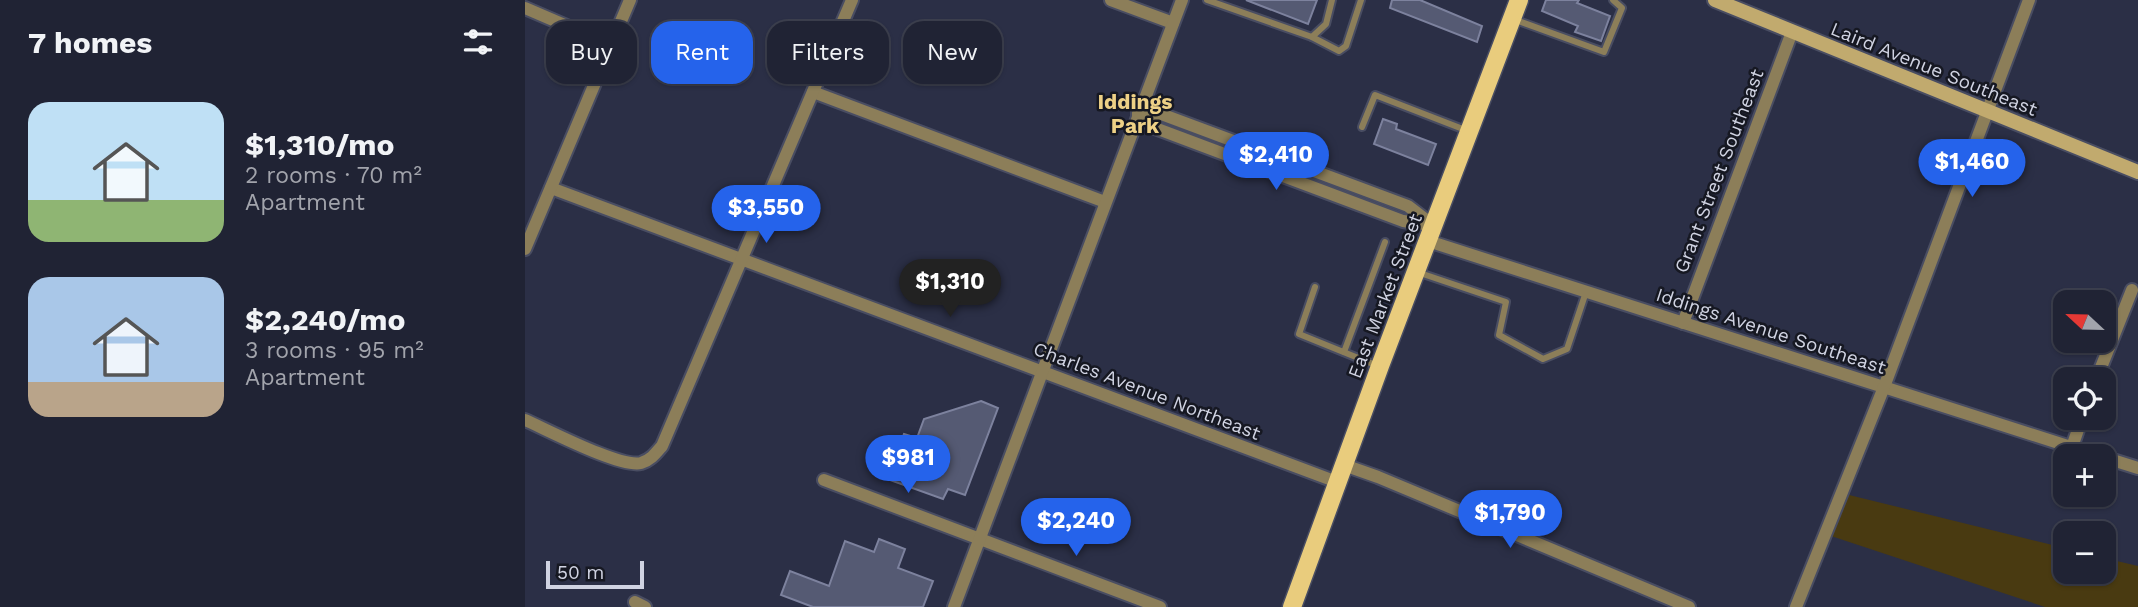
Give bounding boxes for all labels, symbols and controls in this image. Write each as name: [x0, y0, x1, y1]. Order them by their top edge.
street label: Laird Avenue Southeast: [1827, 17, 2041, 121]
chip: Buy: [546, 21, 637, 84]
chip: Rent: [651, 21, 753, 84]
chip: Filters: [767, 21, 889, 84]
chip: New: [903, 21, 1002, 84]
icon: filters: [459, 23, 497, 61]
text: 7 homes: [28, 25, 152, 60]
street label: Grant Street Southeast: [1669, 66, 1769, 276]
district label: Iddings Park: [1097, 89, 1173, 138]
text: $1,310/mo: [245, 127, 394, 162]
icon: home: [84, 130, 168, 214]
pin: $2,410: [1219, 132, 1333, 192]
pin: $1,460: [1915, 140, 2029, 199]
text: $2,410: [1239, 141, 1313, 168]
text: $1,460: [1934, 148, 2010, 175]
text: 2 rooms · 70 m²: [245, 162, 422, 189]
pin: $3,550: [709, 186, 823, 245]
text: Apartment: [245, 189, 365, 216]
text: $3,550: [728, 194, 804, 221]
street label: East Market Street: [1343, 210, 1427, 382]
pin: $1,310: [893, 260, 1007, 319]
text: $1,310: [915, 268, 985, 295]
street label: Iddings Avenue Southeast: [1653, 283, 1889, 379]
north arrow: [2053, 290, 2116, 354]
map controls: [2053, 290, 2116, 584]
text: $2,240/mo: [245, 302, 406, 337]
icon: home: [84, 305, 168, 389]
text: 3 rooms · 95 m²: [245, 337, 424, 364]
street label: Charles Avenue Northeast: [1030, 337, 1264, 445]
text: Apartment: [245, 364, 365, 391]
button: locate: [2053, 367, 2116, 430]
pin: $981: [867, 435, 949, 495]
text: $981: [881, 444, 935, 471]
button: +: [2053, 444, 2116, 507]
pin: $1,790: [1453, 490, 1567, 550]
pin: $2,240: [1019, 498, 1133, 558]
text: $1,790: [1474, 499, 1546, 526]
text: $2,240: [1037, 507, 1115, 534]
button: −: [2053, 521, 2116, 584]
scale bar: [546, 558, 644, 590]
text: 50 m: [557, 561, 604, 584]

